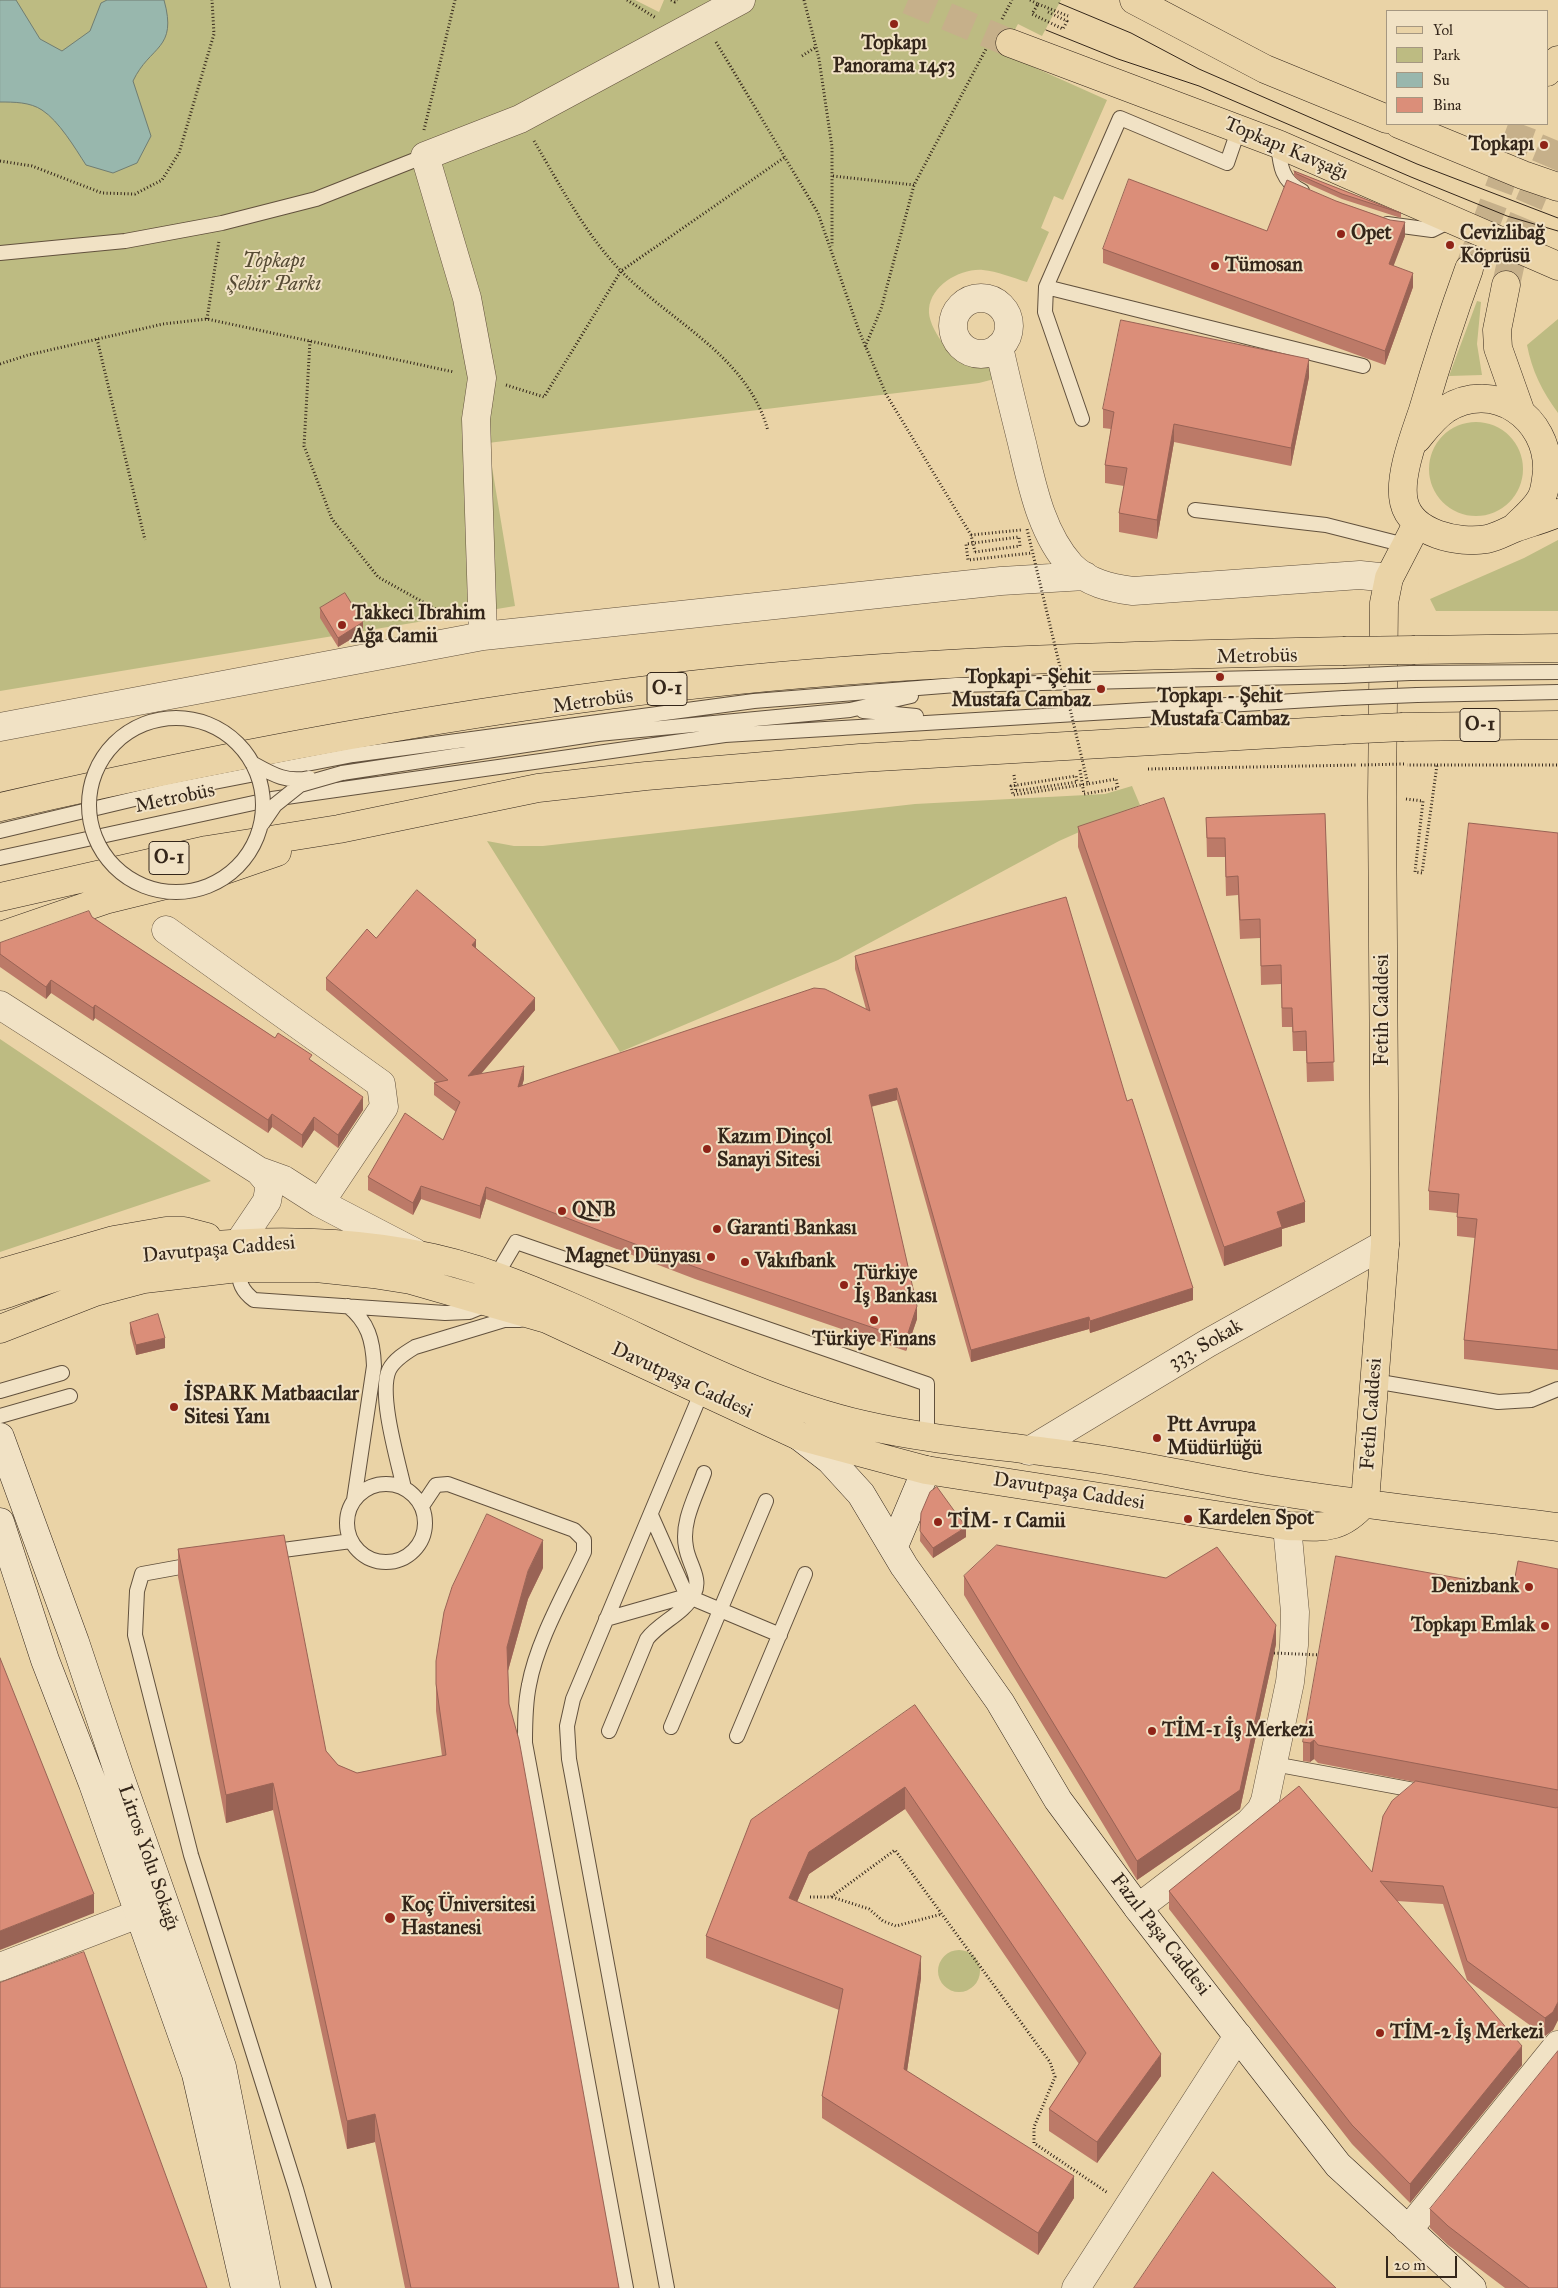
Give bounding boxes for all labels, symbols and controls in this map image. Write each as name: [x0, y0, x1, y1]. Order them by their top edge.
legend: [1386, 10, 1548, 125]
marker: Topkapı Panorama 1453: [888, 18, 900, 30]
text: Yol: [1433, 21, 1453, 39]
place label: Topkapı Panorama 1453: [833, 32, 955, 79]
text: Park: [1433, 46, 1460, 64]
text: Su: [1433, 71, 1450, 89]
text: Bina: [1433, 96, 1461, 114]
street label: Topkapı Kavşağı: [1220, 112, 1352, 186]
place label: Topkapı: [1469, 133, 1534, 157]
marker: Topkapı: [1538, 139, 1550, 151]
place label: Opet: [1351, 222, 1392, 246]
place label: Cevizlibağ Köprüsü: [1460, 222, 1545, 269]
marker: Opet: [1335, 228, 1347, 240]
marker: Cevizlibağ Köprüsü: [1444, 239, 1456, 251]
park label: Topkapı Şehir Parkı: [227, 250, 321, 297]
place label: Tümosan: [1225, 254, 1303, 278]
marker: Tümosan: [1209, 260, 1221, 272]
place label: Takkeci Ibrahim Ağa Camii: [352, 602, 485, 649]
marker: Takkeci Ibrahim Ağa Camii: [336, 619, 348, 631]
street label: Metrobüs: [1216, 644, 1298, 670]
place label: Topkapi - Şehit Mustafa Cambaz: [951, 666, 1091, 713]
marker: Topkapı - Şehit Mustafa Cambaz: [1214, 671, 1226, 683]
road number: O-1: [647, 672, 687, 706]
marker: Topkapi - Şehit Mustafa Cambaz: [1095, 683, 1107, 695]
street label: Metrobüs: [551, 684, 635, 720]
place label: Topkapı - Şehit Mustafa Cambaz: [1150, 685, 1290, 732]
road number: O-1: [1460, 708, 1500, 742]
street label: Metrobüs: [133, 779, 217, 819]
road number: O-1: [149, 841, 189, 874]
street label: Fetih Caddesi: [1371, 954, 1395, 1066]
place label: Kazım Dinçol Sanayi Sitesi: [717, 1126, 832, 1173]
marker: Kazım Dinçol Sanayi Sitesi: [701, 1143, 713, 1155]
place label: QNB: [572, 1199, 616, 1223]
marker: QNB: [556, 1205, 568, 1217]
place label: Garanti Bankası: [727, 1217, 857, 1241]
marker: Garanti Bankası: [711, 1223, 723, 1235]
street label: Davutpaşa Caddesi: [142, 1231, 296, 1269]
place label: Magnet Dünyası: [565, 1245, 701, 1269]
place label: Vakıfbank: [755, 1250, 836, 1274]
marker: Magnet Dünyası: [705, 1251, 717, 1263]
marker: Vakıfbank: [739, 1256, 751, 1268]
place label: Türkiye İş Bankası: [854, 1262, 937, 1309]
marker: Türkiye İş Bankası: [838, 1279, 850, 1291]
marker: Türkiye Finans: [868, 1314, 880, 1326]
street label: 333. Sokak: [1165, 1314, 1247, 1376]
place label: Türkiye Finans: [812, 1328, 936, 1352]
street label: Davutpaşa Caddesi: [607, 1338, 757, 1424]
street label: Fetih Caddesi: [1356, 1357, 1388, 1471]
place label: İSPARK Matbaacılar Sitesi Yanı: [184, 1383, 359, 1430]
marker: İSPARK Matbaacılar Sitesi Yanı: [168, 1401, 180, 1413]
place label: Ptt Avrupa Müdürlüğü: [1167, 1414, 1262, 1461]
marker: Ptt Avrupa Müdürlüğü: [1151, 1432, 1163, 1444]
street label: Davutpaşa Caddesi: [991, 1468, 1147, 1516]
place label: Kardelen Spot: [1198, 1507, 1314, 1531]
place label: TİM- 1 Camii: [948, 1510, 1066, 1534]
marker: Kardelen Spot: [1182, 1513, 1194, 1525]
marker: TİM- 1 Camii: [932, 1516, 944, 1528]
place label: Denizbank: [1431, 1575, 1519, 1599]
marker: Denizbank: [1523, 1581, 1535, 1593]
place label: Topkapı Emlak: [1411, 1614, 1535, 1638]
marker: Topkapı Emlak: [1539, 1620, 1551, 1632]
place label: TİM-1 İş Merkezi: [1162, 1719, 1314, 1743]
marker: TİM-1 İş Merkezi: [1146, 1725, 1158, 1737]
street label: Litros Yolu Sokağı: [112, 1782, 184, 1934]
street label: Fazıl Paşa Caddesi: [1105, 1869, 1215, 2001]
place label: Koç Üniversitesi Hastanesi: [401, 1894, 535, 1941]
marker: Koç Üniversitesi Hastanesi: [383, 1911, 397, 1925]
place label: TİM-2 İş Merkezi: [1390, 2021, 1544, 2045]
marker: TİM-2 İş Merkezi: [1374, 2027, 1386, 2039]
scale bar: [1388, 2246, 1459, 2278]
text: 20 m: [1394, 2256, 1426, 2274]

